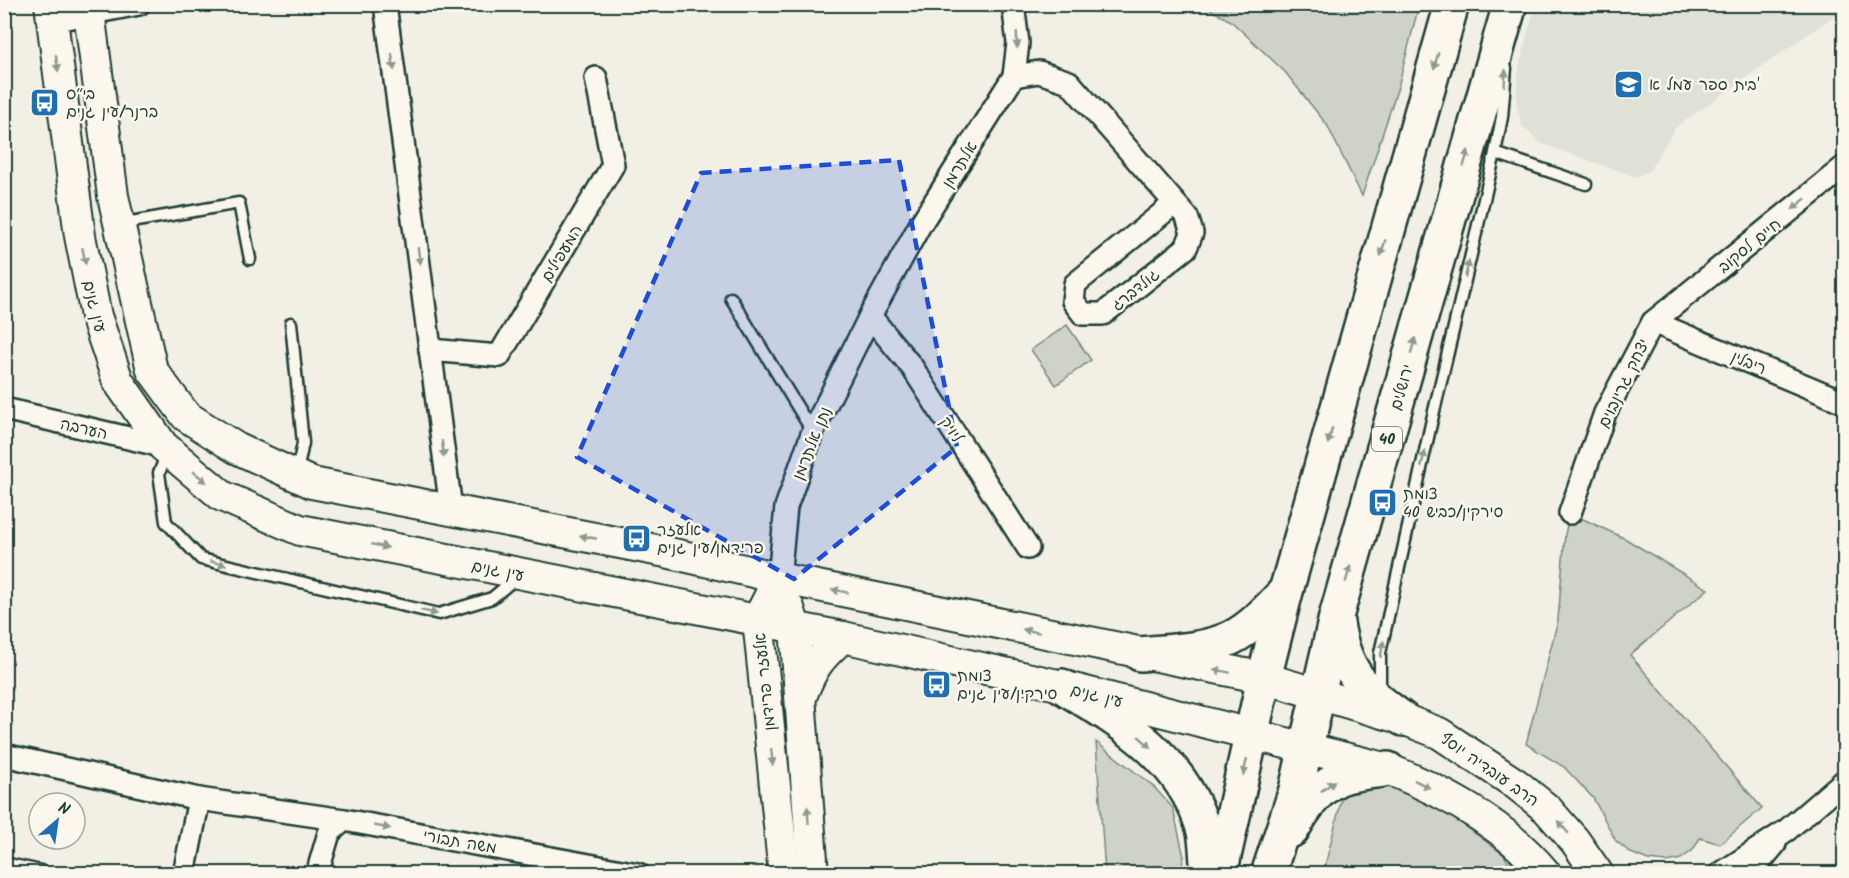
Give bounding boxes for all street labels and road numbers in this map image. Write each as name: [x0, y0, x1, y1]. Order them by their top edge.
street label: אלתרמן: [936, 136, 984, 193]
street label: חיים לסקוב: [1713, 213, 1787, 280]
street label: המעפילים: [535, 220, 589, 287]
street label: גולדברג: [1106, 263, 1166, 318]
street label: עין גנים: [75, 278, 112, 335]
street label: יצחק גרינבוים: [1592, 335, 1657, 433]
street label: ריבלין: [1727, 345, 1770, 382]
street label: ירושלים: [1384, 361, 1421, 413]
street label: נתן אלתרמן: [786, 403, 838, 484]
street label: הערבה: [57, 412, 110, 447]
street label: ליויק: [933, 412, 969, 449]
road number: 40: [1372, 427, 1402, 451]
street label: עין גנים: [469, 554, 526, 589]
street label: אלעזר פרידמן: [748, 632, 783, 732]
street label: עין גנים: [1068, 678, 1125, 715]
street label: הרב עובדיה יוסף: [1435, 727, 1544, 814]
street label: משה תבורי: [421, 824, 499, 861]

